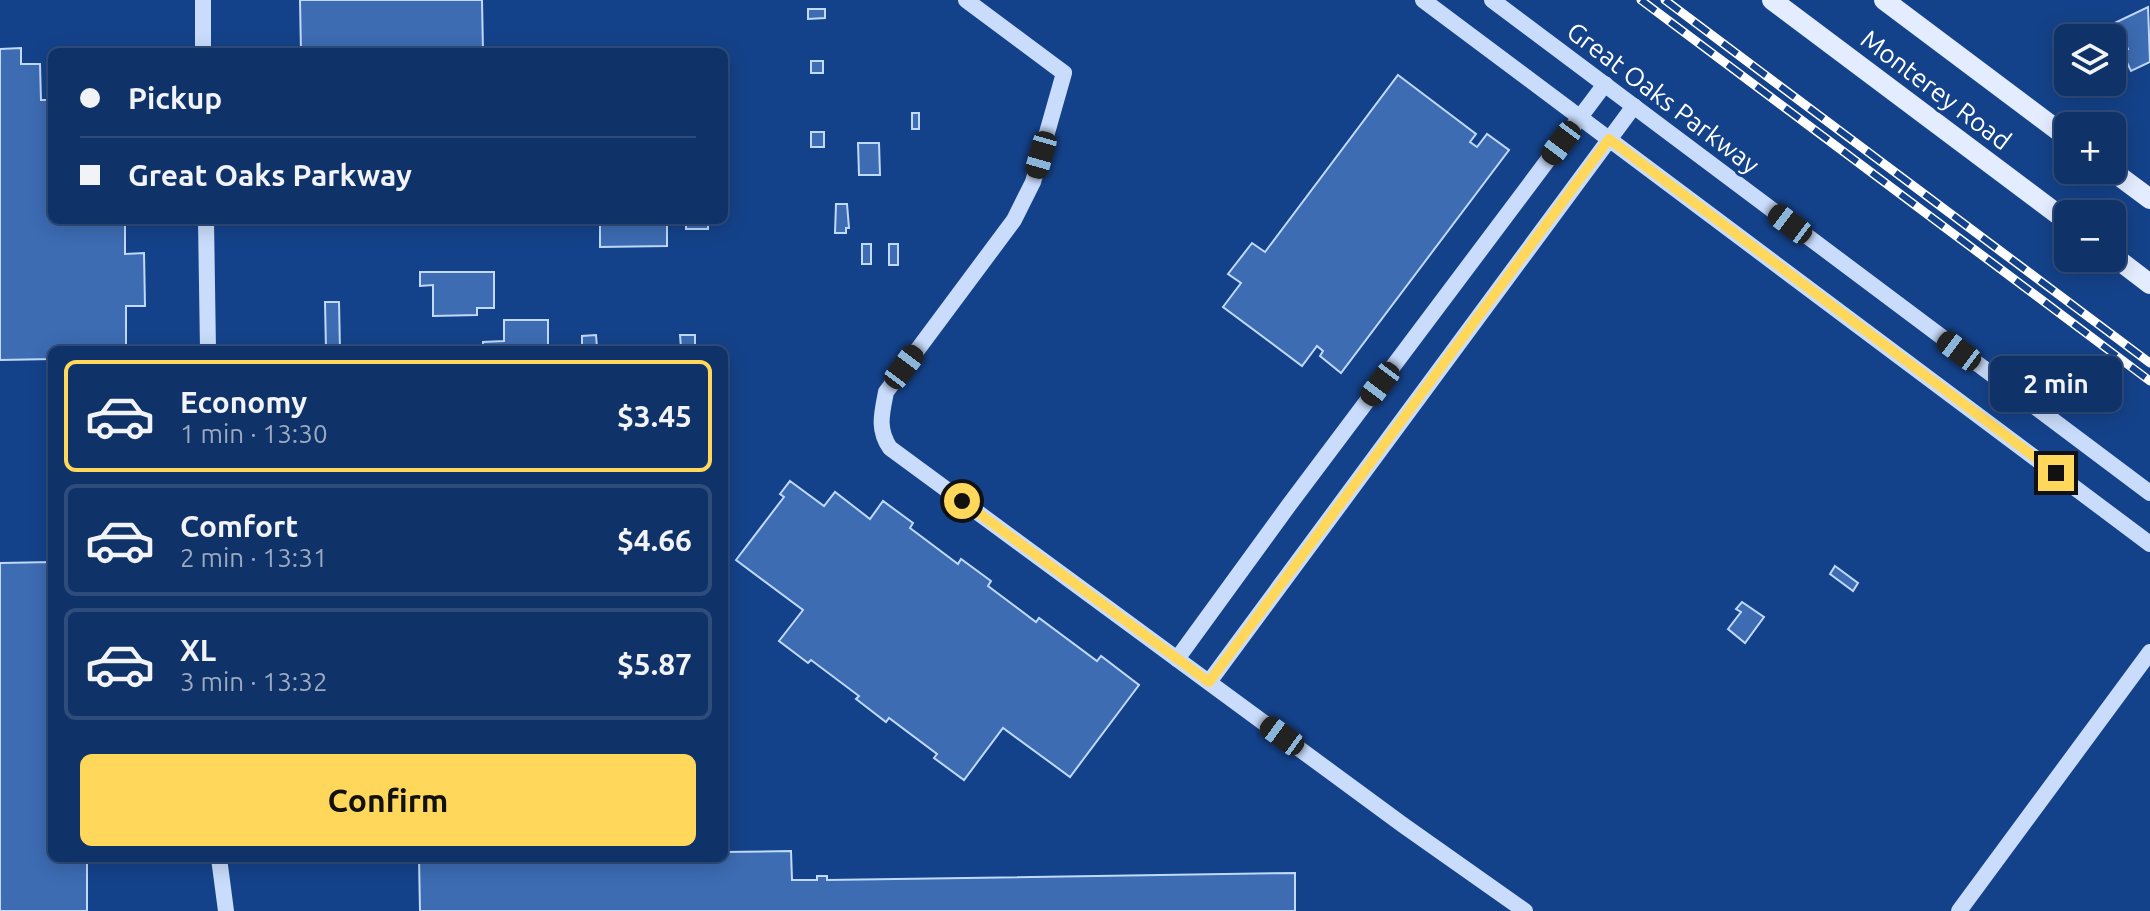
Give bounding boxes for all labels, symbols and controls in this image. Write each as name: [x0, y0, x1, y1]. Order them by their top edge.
street label: Great Oaks Parkway: [1562, 16, 1765, 179]
street label: Monterey Road: [1856, 24, 2017, 155]
map controls: [2054, 24, 2126, 272]
button: layers: [2054, 24, 2126, 96]
text: Pickup: [128, 81, 222, 115]
button: +: [2054, 112, 2126, 184]
car: [1537, 117, 1585, 169]
car: [1023, 129, 1059, 181]
text: Great Oaks Parkway: [128, 158, 412, 192]
car: [1764, 200, 1816, 248]
button: −: [2054, 200, 2126, 272]
car: [1933, 327, 1985, 375]
car: [880, 341, 928, 393]
callout: 2 min: [1990, 357, 2122, 413]
car: [1356, 358, 1404, 410]
text: 2 min: [2023, 369, 2089, 398]
icon: car: [84, 380, 156, 452]
text: Economy: [180, 385, 307, 419]
text: $3.45: [617, 399, 692, 433]
text: 1 min · 13:30: [180, 419, 328, 448]
route end: [2038, 455, 2074, 491]
route start: [944, 483, 980, 519]
icon: car: [84, 504, 156, 576]
text: Comfort: [180, 509, 298, 543]
text: $4.66: [617, 523, 692, 557]
text: 2 min · 13:31: [180, 543, 328, 572]
icon: car: [84, 628, 156, 700]
text: XL: [180, 633, 216, 667]
text: $5.87: [617, 647, 692, 681]
text: 3 min · 13:32: [180, 667, 328, 696]
car: [1256, 712, 1308, 760]
button: Confirm: [80, 754, 696, 846]

